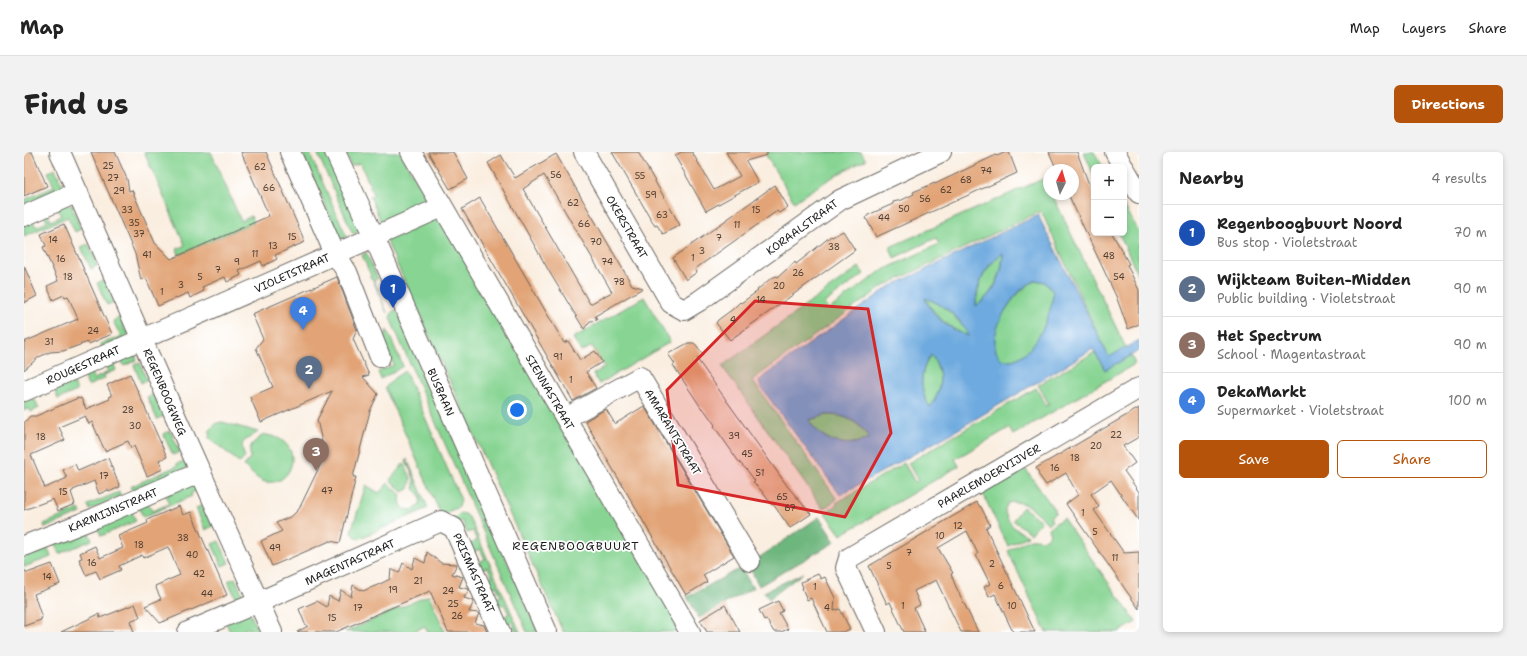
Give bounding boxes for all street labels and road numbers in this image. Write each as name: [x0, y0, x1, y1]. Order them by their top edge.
street label: OKERSTRAAT: [602, 193, 651, 262]
street label: KORAALSTRAAT: [763, 196, 841, 259]
street label: VIOLETSTRAAT: [252, 250, 333, 297]
street label: ROUGESTRAAT: [44, 342, 123, 388]
street label: REGENBOOGWEG: [139, 346, 190, 439]
street label: SIENNASTRAAT: [522, 352, 577, 433]
street label: BUSBAAN: [423, 366, 458, 418]
street label: AMARANTSTRAAT: [641, 386, 704, 478]
street label: PAARLEMOERVIJVER: [935, 441, 1044, 512]
street label: KARMIJNSTRAAT: [66, 485, 160, 536]
street label: PRISMASTRAAT: [449, 531, 498, 616]
street label: MAGENTASTRAAT: [303, 536, 398, 589]

